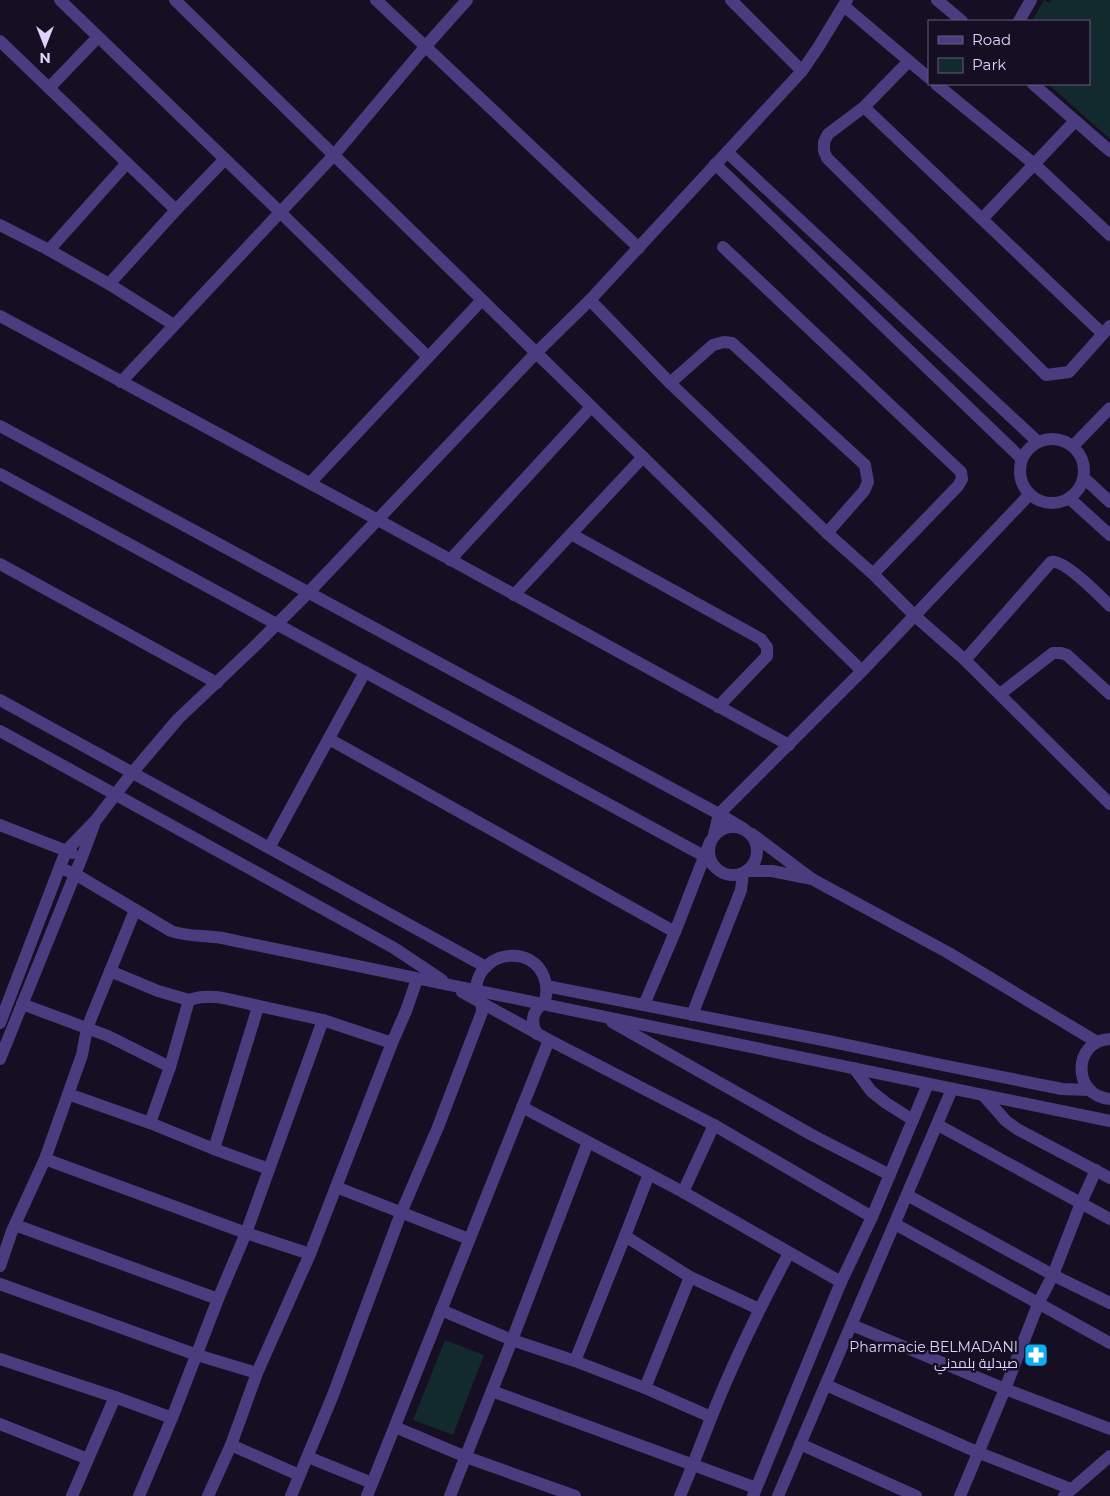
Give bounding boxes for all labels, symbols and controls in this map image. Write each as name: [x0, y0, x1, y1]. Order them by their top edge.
north arrow: [20, 20, 70, 70]
legend: [928, 20, 1090, 85]
text: Road: [972, 30, 1011, 49]
text: N: [39, 49, 51, 67]
text: Park: [972, 55, 1006, 74]
place label: Pharmacie BELMADANI صيدلية بلمدني: [849, 1338, 1018, 1375]
pharmacy icon: Pharmacie BELMADANI صيدلية بلمدني: [1023, 1342, 1049, 1368]

